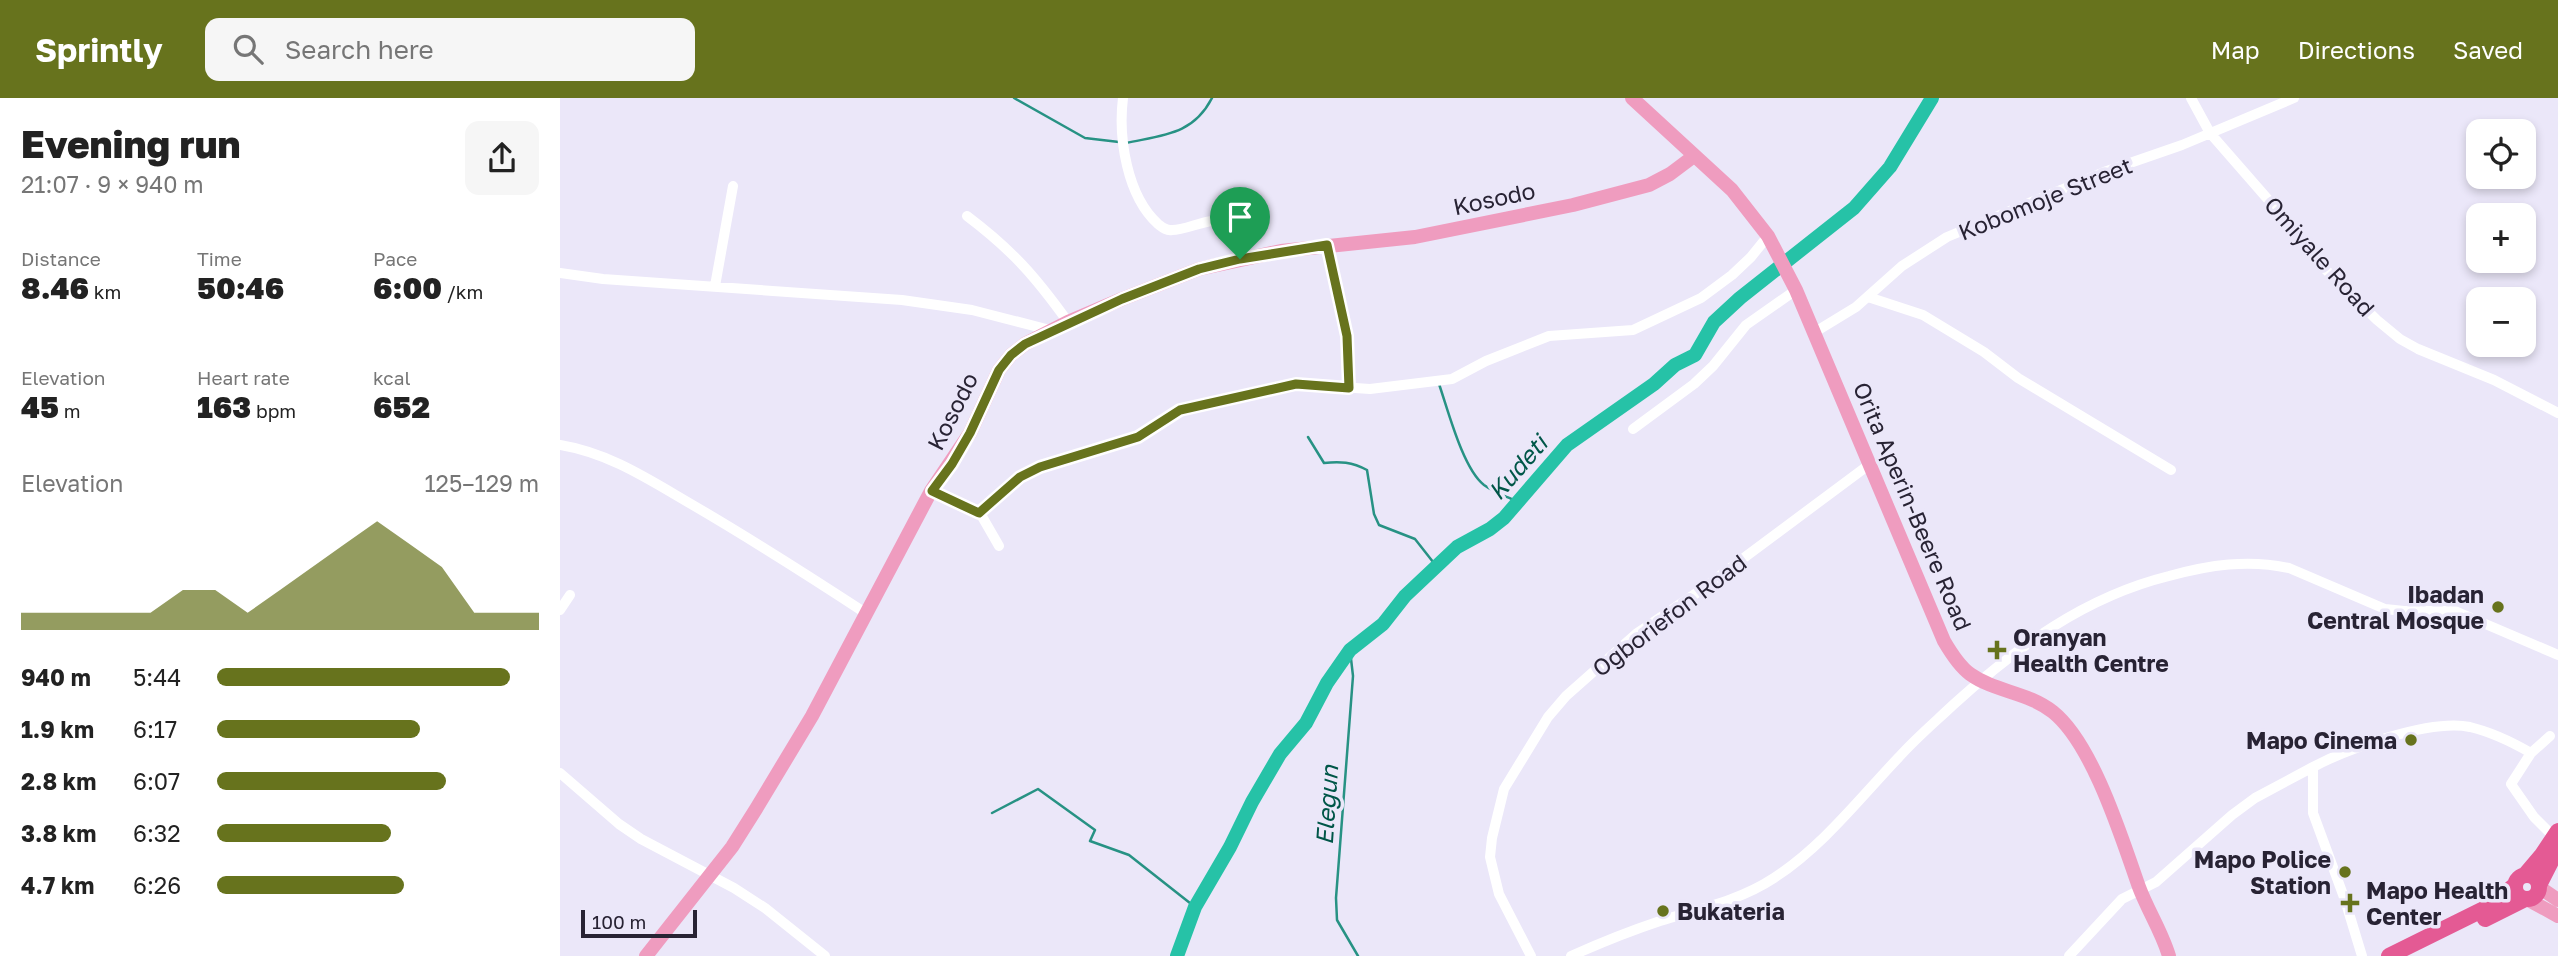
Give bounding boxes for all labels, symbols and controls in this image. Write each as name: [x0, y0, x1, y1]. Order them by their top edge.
search box: [205, 18, 695, 81]
text: Sprintly: [35, 30, 163, 69]
icon: search: [229, 30, 267, 68]
text: Search here: [285, 34, 434, 65]
text: Map: [2211, 35, 2260, 64]
text: Directions: [2298, 35, 2415, 64]
text: Saved: [2453, 35, 2523, 64]
map controls: [2466, 119, 2536, 357]
button: locate: [2466, 119, 2536, 189]
text: Evening run: [21, 121, 240, 166]
button: share: [465, 121, 539, 195]
street label: Kobomoje Street: [1954, 150, 2136, 246]
text: 21:07 · 9 × 940 m: [21, 170, 204, 198]
street label: Kosodo: [1450, 176, 1538, 220]
pin: [1210, 187, 1270, 259]
street label: Omiyale Road: [2259, 190, 2381, 322]
icon: arrive: [1221, 198, 1259, 236]
button: +: [2466, 203, 2536, 273]
text: Distance: [21, 247, 101, 270]
text: Time: [197, 247, 242, 270]
text: Pace: [373, 247, 417, 270]
text: 8.46: [21, 270, 89, 306]
text: 50:46: [197, 270, 284, 306]
text: 6:00: [373, 270, 442, 306]
text: km: [89, 280, 121, 303]
text: /km: [442, 280, 483, 303]
button: −: [2466, 287, 2536, 357]
text: Elevation: [21, 366, 106, 389]
text: Heart rate: [197, 366, 290, 389]
text: kcal: [373, 366, 411, 389]
street label: Kosodo: [921, 368, 983, 454]
street label: Orita Aperin-Beere Road: [1848, 378, 1978, 634]
text: 45: [21, 389, 59, 425]
text: 163: [197, 389, 251, 425]
text: 652: [373, 389, 430, 425]
text: m: [59, 399, 81, 422]
text: bpm: [251, 399, 296, 422]
water label: Kudeti: [1481, 427, 1554, 505]
text: Elevation: [21, 469, 123, 497]
text: 125–129 m: [424, 469, 539, 497]
street label: Ogboriefon Road: [1586, 548, 1752, 682]
place label: Ibadan Central Mosque: [2307, 580, 2484, 634]
marker: Ibadan Central Mosque: [2490, 599, 2506, 615]
place label: Oranyan Health Centre: [2013, 623, 2169, 677]
marker: Oranyan Health Centre: [1987, 640, 2007, 660]
text: 940 m: [21, 663, 91, 691]
text: 5:44: [133, 663, 181, 691]
text: 1.9 km: [21, 715, 94, 743]
text: 6:17: [133, 715, 177, 743]
place label: Mapo Cinema: [2246, 726, 2397, 754]
marker: Mapo Cinema: [2403, 732, 2419, 748]
water label: Elegun: [1309, 763, 1344, 846]
text: 2.8 km: [21, 767, 96, 795]
text: 6:07: [133, 767, 180, 795]
text: 3.8 km: [21, 819, 96, 847]
text: 6:32: [133, 819, 181, 847]
place label: Mapo Police Station: [2194, 845, 2331, 899]
marker: Mapo Police Station: [2337, 864, 2353, 880]
text: 4.7 km: [21, 871, 95, 899]
text: 6:26: [133, 871, 181, 899]
place label: Mapo Health Center: [2366, 876, 2508, 930]
marker: Mapo Health Center: [2340, 893, 2360, 913]
place label: Bukateria: [1677, 897, 1785, 925]
marker: Bukateria: [1655, 903, 1671, 919]
scale bar: [581, 907, 696, 939]
text: 100 m: [592, 910, 646, 933]

